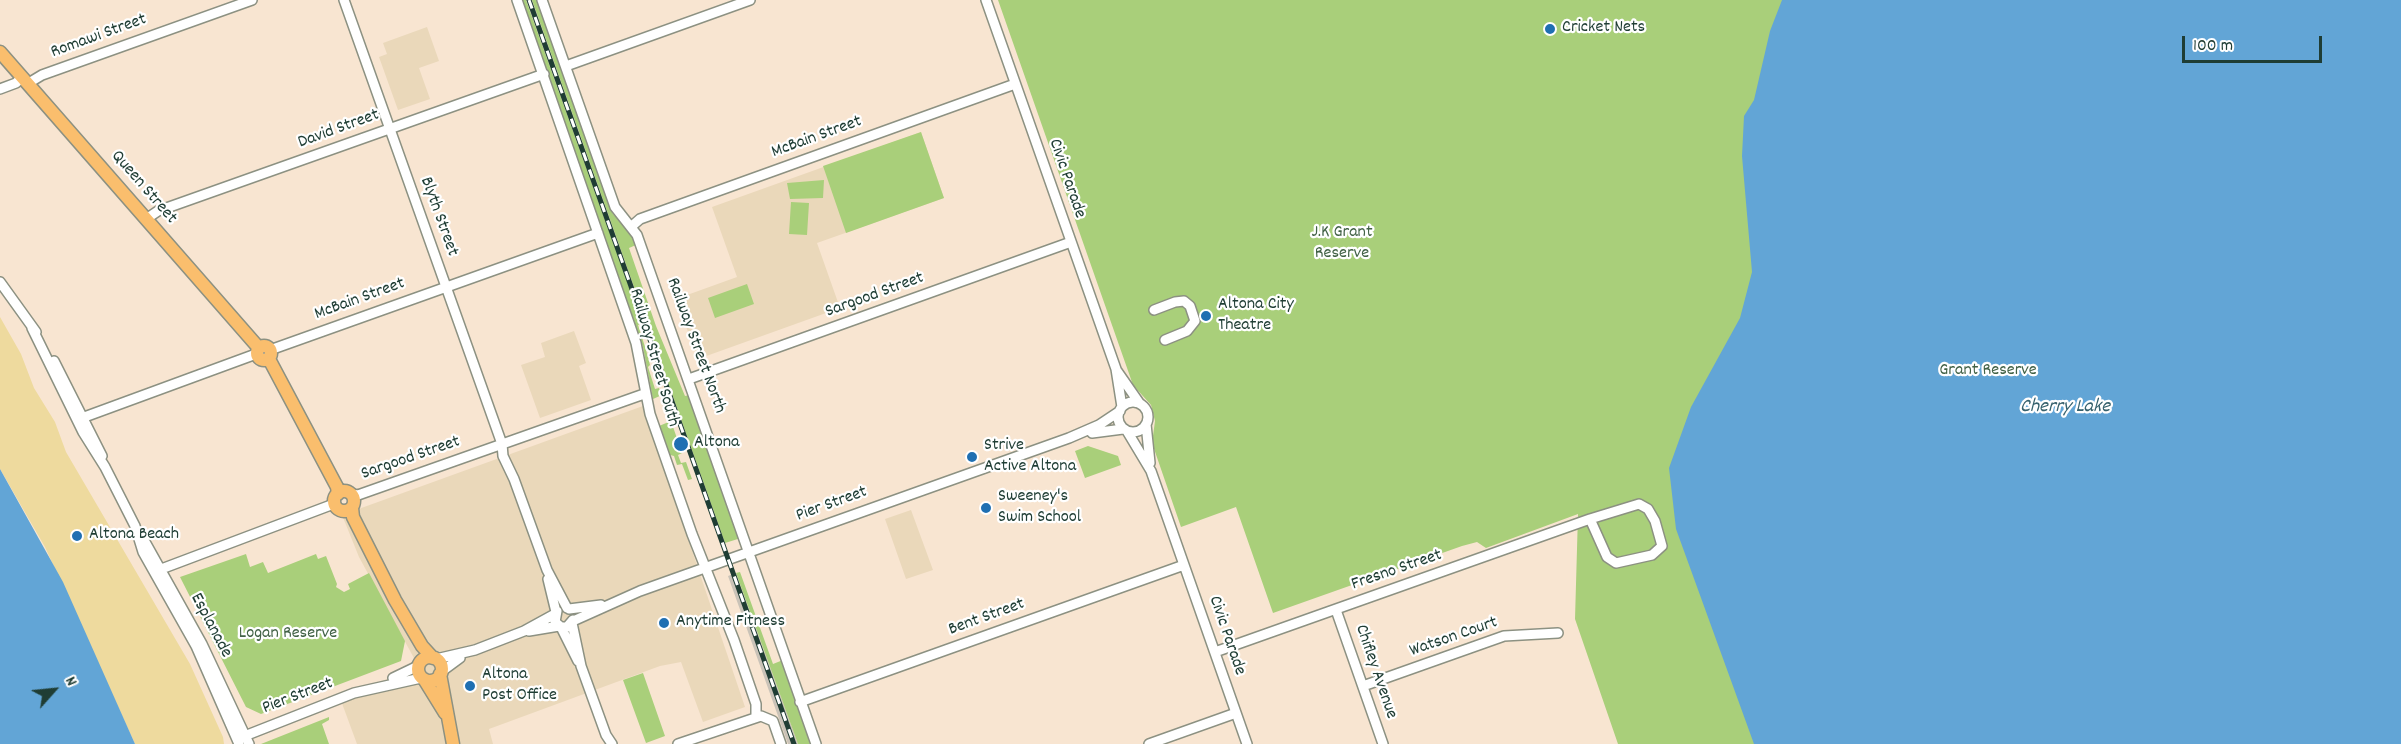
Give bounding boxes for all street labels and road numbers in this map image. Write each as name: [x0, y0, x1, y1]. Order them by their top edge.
street label: Romawi Street: [48, 10, 150, 64]
street label: David Street: [295, 105, 383, 155]
street label: McBain Street: [769, 112, 865, 164]
street label: Civic Parade: [1042, 137, 1090, 221]
street label: Queen Street: [105, 147, 181, 229]
street label: Blyth Street: [414, 174, 462, 260]
street label: Sargood Street: [823, 268, 927, 324]
street label: McBain Street: [312, 274, 408, 326]
street label: Railway Street North: [660, 275, 730, 417]
street label: Railway Street South: [623, 286, 683, 430]
street label: Sargood Street: [359, 432, 463, 486]
street label: Pier Street: [794, 482, 870, 528]
street label: Fresno Street: [1349, 545, 1445, 597]
street label: Esplanade: [184, 590, 236, 662]
street label: Bent Street: [946, 594, 1028, 642]
street label: Civic Parade: [1202, 594, 1250, 678]
street label: Watson Court: [1407, 613, 1501, 663]
street label: Chifley Avenue: [1349, 622, 1401, 722]
street label: Pier Street: [260, 674, 336, 720]

